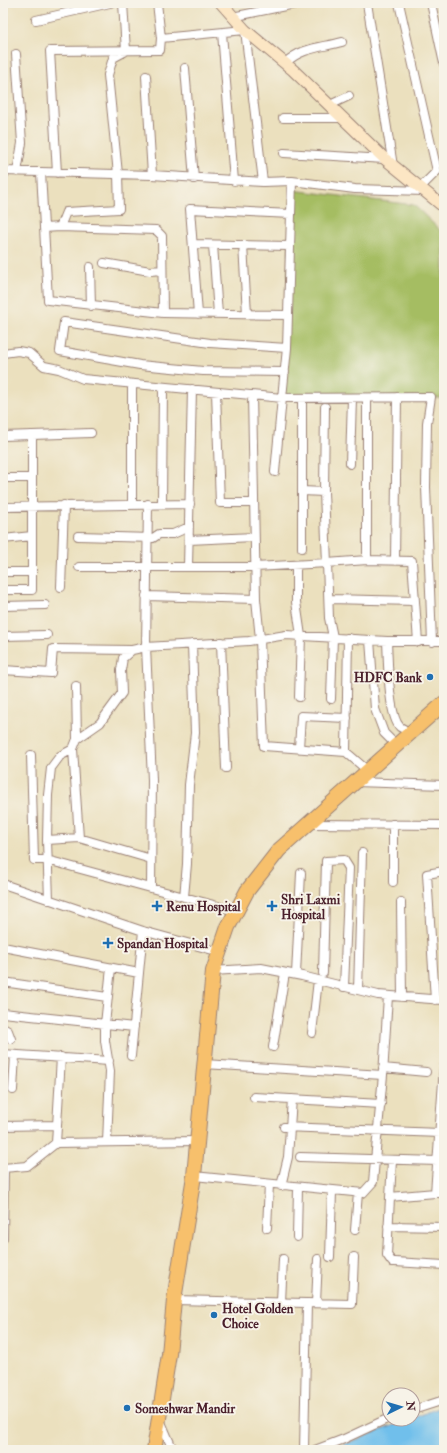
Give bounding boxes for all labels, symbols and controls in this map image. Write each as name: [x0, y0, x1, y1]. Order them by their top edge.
place label: HDFC Bank: [354, 670, 423, 686]
marker: HDFC Bank: [425, 672, 435, 682]
place label: Shri Laxmi Hospital: [281, 892, 341, 924]
place label: Renu Hospital: [166, 899, 241, 916]
marker: Renu Hospital: [151, 900, 163, 912]
marker: Shri Laxmi Hospital: [266, 900, 278, 912]
place label: Spandan Hospital: [117, 936, 209, 953]
marker: Spandan Hospital: [102, 937, 114, 949]
place label: Hotel Golden Choice: [222, 1301, 294, 1332]
marker: Hotel Golden Choice: [209, 1310, 219, 1320]
north arrow: [381, 1387, 421, 1427]
text: N: [403, 1400, 417, 1413]
place label: Someshwar Mandir: [135, 1401, 236, 1417]
marker: Someshwar Mandir: [122, 1403, 132, 1413]

